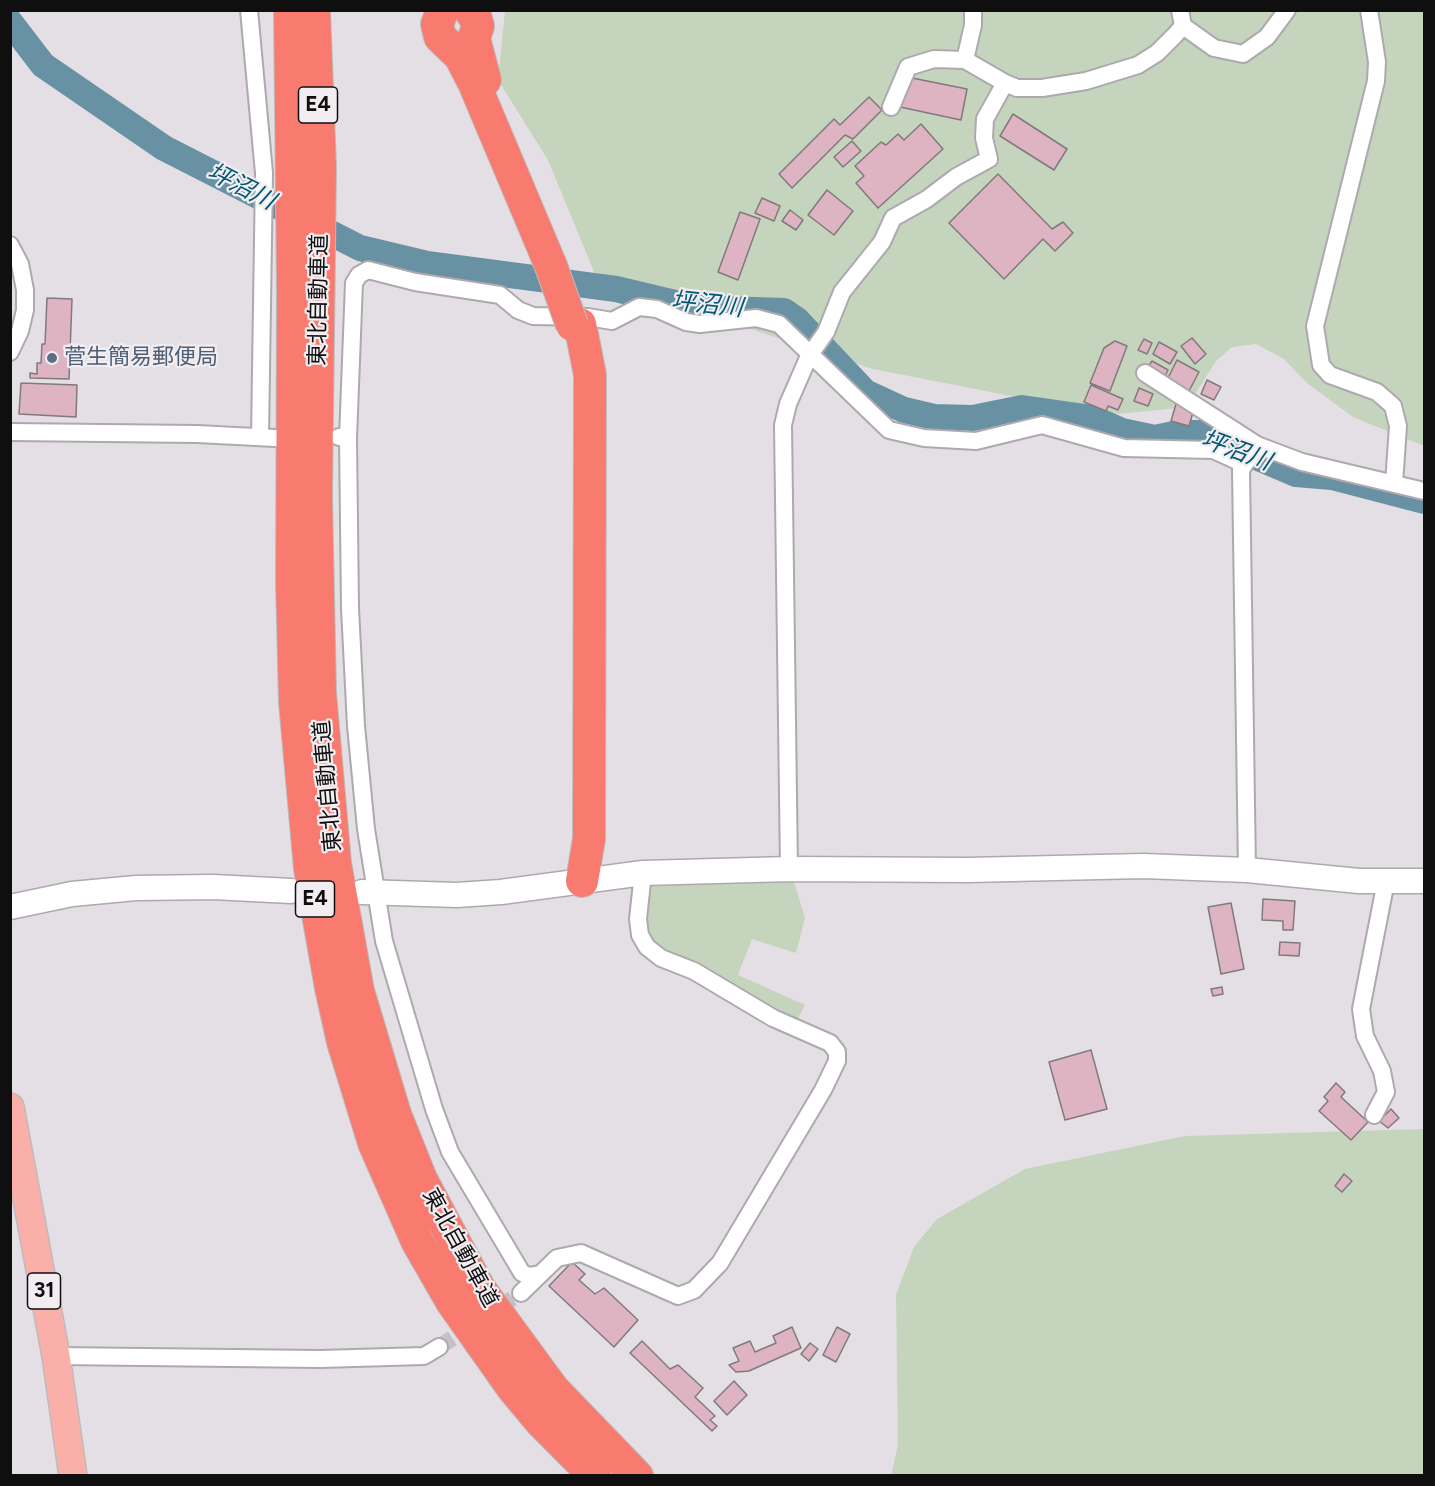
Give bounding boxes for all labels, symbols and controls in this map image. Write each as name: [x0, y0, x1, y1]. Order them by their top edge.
road number: E4: [298, 87, 338, 123]
water label: 坪沼川: [202, 158, 280, 216]
street label: 東北自動車道: [305, 234, 333, 366]
water label: 坪沼川: [670, 287, 744, 323]
place label: 菅生簡易郵便局: [64, 345, 218, 371]
marker: 菅生簡易郵便局: [45, 351, 59, 365]
water label: 坪沼川: [1197, 425, 1275, 477]
street label: 東北自動車道: [309, 719, 347, 853]
road number: E4: [296, 881, 334, 917]
street label: 東北自動車道: [416, 1184, 504, 1312]
road number: 31: [28, 1273, 60, 1309]

